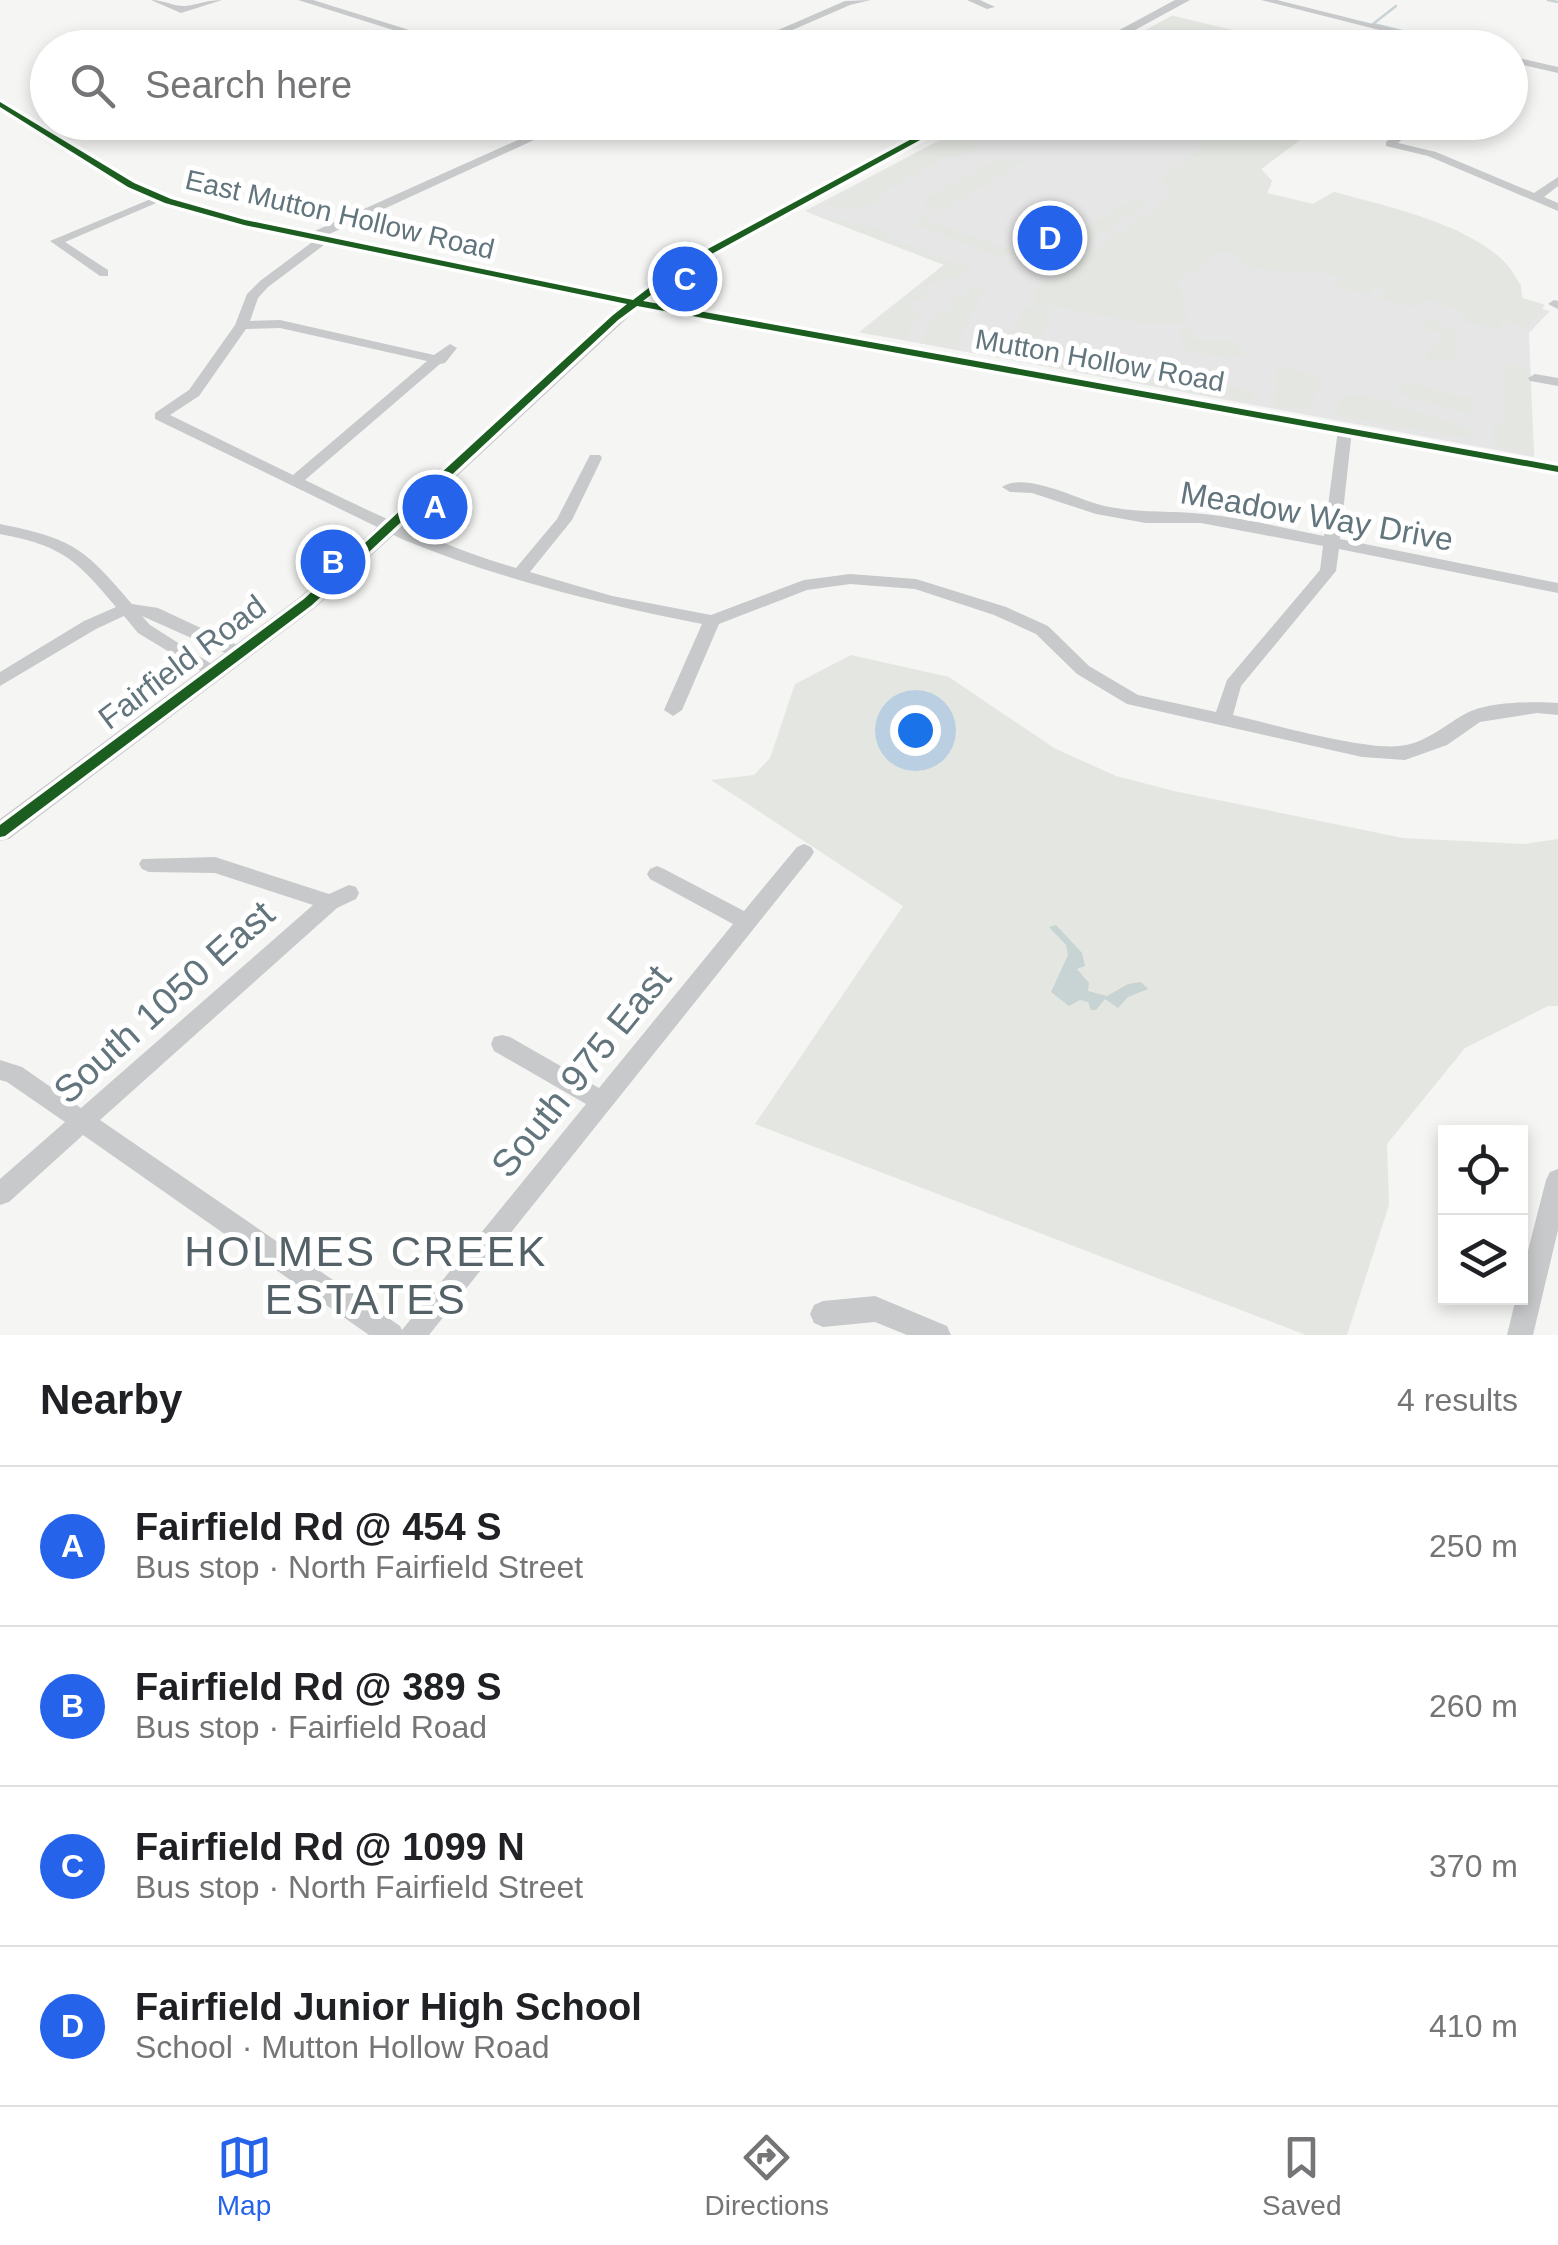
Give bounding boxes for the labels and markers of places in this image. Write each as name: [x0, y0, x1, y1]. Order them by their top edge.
pin: D: [1018, 200, 1082, 276]
pin: C: [652, 242, 718, 316]
pin: A: [402, 470, 468, 544]
pin: B: [300, 524, 366, 600]

